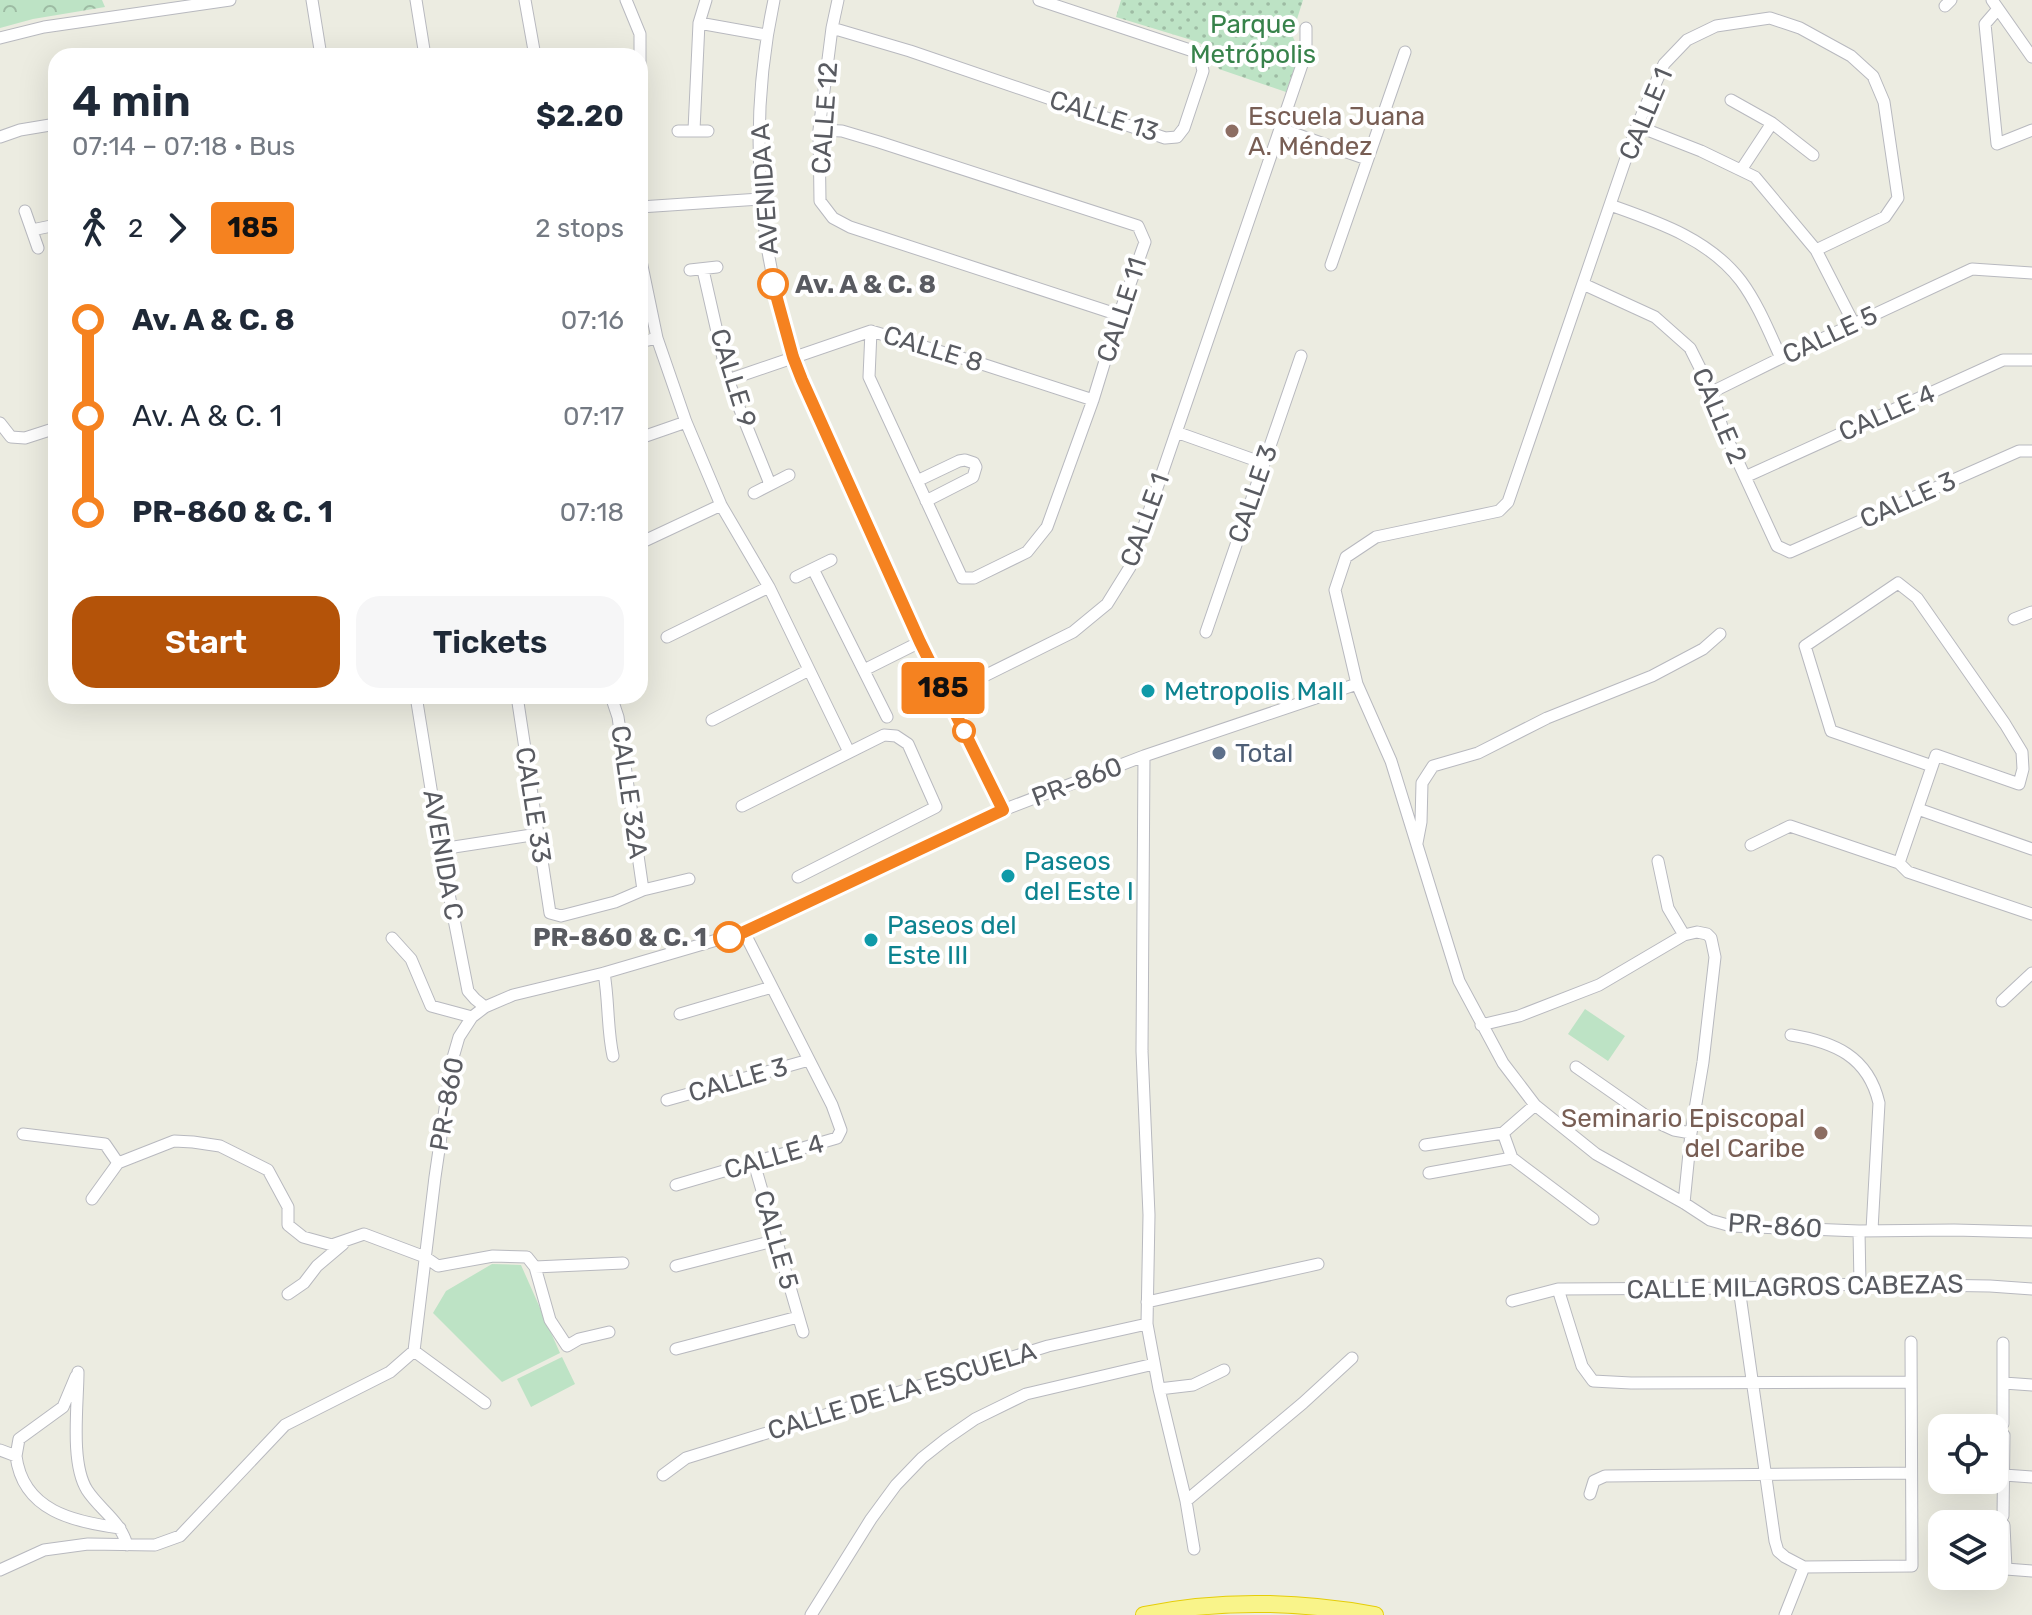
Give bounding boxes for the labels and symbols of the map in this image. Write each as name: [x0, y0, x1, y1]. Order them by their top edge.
park label: Parque Metrópolis: [1190, 9, 1316, 70]
street label: CALLE 12: [806, 61, 844, 175]
street label: CALLE 1: [1613, 63, 1679, 165]
street label: CALLE 13: [1046, 84, 1162, 148]
place label: Escuela Juana A. Méndez: [1248, 101, 1425, 162]
street label: AVENIDA A: [745, 122, 785, 256]
marker: Escuela Juana A. Méndez: [1223, 122, 1241, 140]
street label: CALLE 11: [1091, 254, 1153, 366]
marker: Av. A & C. 8: [758, 269, 788, 299]
place label: Av. A & C. 8: [795, 269, 936, 300]
street label: CALLE 5: [1777, 300, 1883, 370]
street label: CALLE 8: [879, 319, 987, 379]
street label: CALLE 9: [703, 325, 763, 431]
street label: CALLE 2: [1685, 363, 1753, 469]
street label: CALLE 4: [1834, 378, 1940, 448]
street label: CALLE 3: [1222, 441, 1284, 547]
street label: CALLE 3: [1855, 465, 1961, 535]
street label: CALLE 1: [1114, 469, 1176, 571]
line badge: 185: [897, 662, 989, 714]
place label: Metropolis Mall: [1164, 676, 1344, 707]
marker: Metropolis Mall: [1139, 682, 1157, 700]
unlabelled marker: [953, 720, 975, 742]
street label: CALLE 32A: [604, 723, 654, 861]
place label: Total: [1235, 738, 1293, 769]
marker: Total: [1210, 744, 1228, 762]
street label: CALLE 33: [509, 745, 557, 865]
street label: PR-860: [1027, 751, 1127, 813]
street label: AVENIDA C: [416, 787, 470, 923]
place label: Paseos del Este I: [1024, 846, 1134, 907]
marker: Paseos del Este I: [999, 867, 1017, 885]
place label: Paseos del Este III: [887, 910, 1017, 971]
place label: PR-860 & C. 1: [533, 922, 707, 953]
marker: PR-860 & C. 1: [714, 922, 744, 952]
marker: Paseos del Este III: [862, 931, 880, 949]
street label: CALLE 3: [685, 1051, 791, 1109]
street label: PR-860: [424, 1055, 470, 1153]
place label: Seminario Episcopal del Caribe: [1561, 1103, 1805, 1164]
marker: Seminario Episcopal del Caribe: [1812, 1124, 1830, 1142]
street label: CALLE 4: [721, 1128, 827, 1186]
street label: CALLE 5: [747, 1187, 805, 1293]
street label: PR-860: [1727, 1207, 1823, 1245]
street label: CALLE MILAGROS CABEZAS: [1626, 1269, 1964, 1305]
street label: CALLE DE LA ESCUELA: [764, 1335, 1040, 1447]

